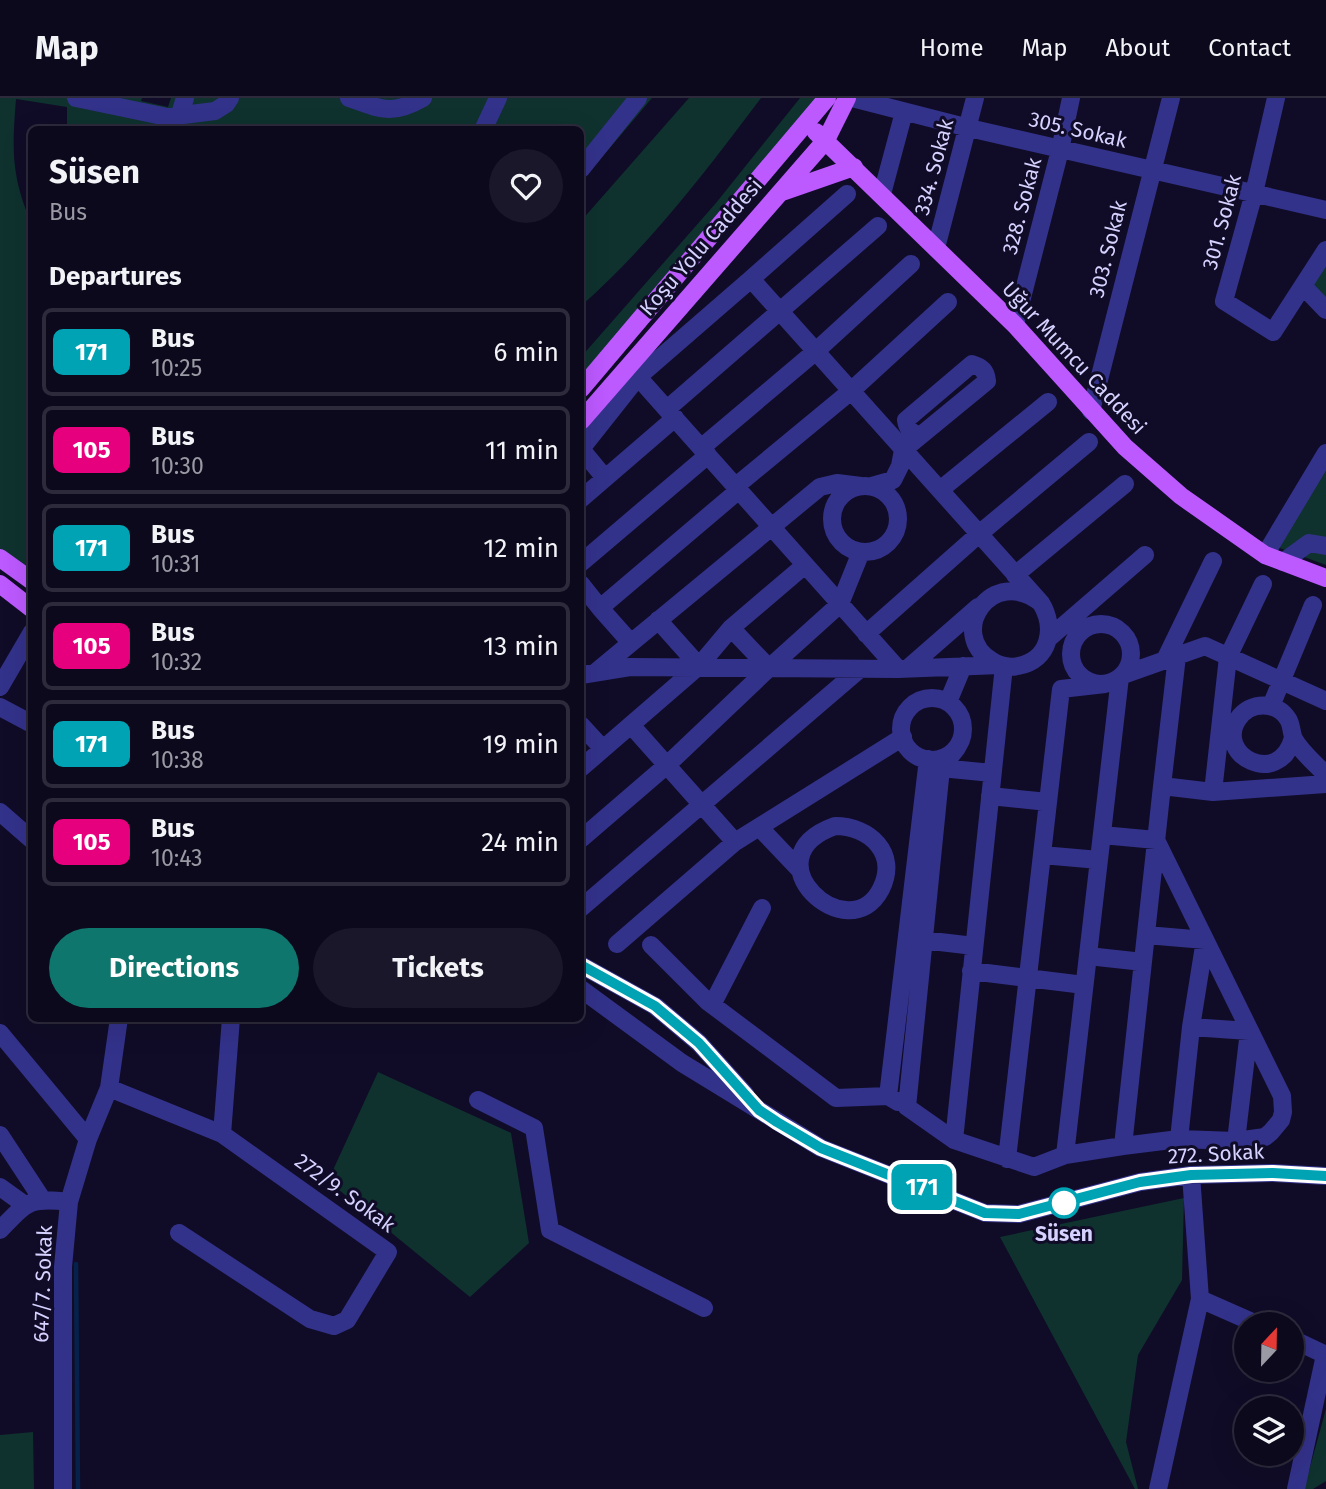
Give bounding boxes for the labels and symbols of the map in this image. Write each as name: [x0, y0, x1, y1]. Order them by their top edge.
street label: 305. Sokak: [1027, 106, 1130, 154]
street label: 334. Sokak: [909, 116, 959, 218]
street label: 328. Sokak: [997, 155, 1047, 257]
street label: 301. Sokak: [1197, 171, 1247, 273]
street label: Koşu Yolu Caddesi: [634, 173, 768, 321]
street label: 303. Sokak: [1083, 197, 1133, 300]
street label: Uğur Mumcu Caddesi: [996, 276, 1152, 440]
street label: 272. Sokak: [1167, 1138, 1265, 1170]
street label: 272/9. Sokak: [290, 1148, 400, 1238]
line badge: 171: [882, 1164, 962, 1210]
marker: Süsen: [1049, 1188, 1079, 1218]
place label: Süsen: [1035, 1221, 1093, 1247]
street label: 647/7. Sokak: [28, 1225, 58, 1343]
north arrow: [1234, 1312, 1304, 1382]

